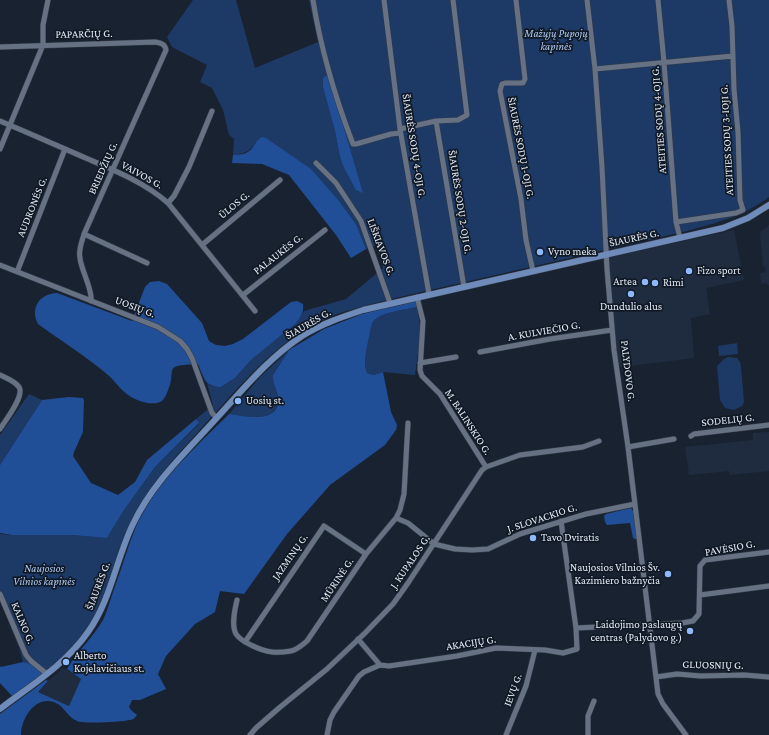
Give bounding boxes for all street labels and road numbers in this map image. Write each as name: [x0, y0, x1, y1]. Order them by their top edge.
street label: PAPARČIŲ G.: [55, 27, 113, 41]
street label: ATEITIES SODŲ 4-OJI G.: [649, 66, 669, 174]
street label: ATEITIES SODŲ 3-IOJI G.: [718, 84, 736, 196]
street label: ŠIAURĖS SODŲ 4-OJI G.: [399, 93, 429, 199]
street label: ŠIAURĖS SODŲ 1-OJI G.: [505, 96, 537, 200]
street label: BRIEDŽIŲ G.: [86, 140, 120, 196]
street label: ŠIAURĖS SODŲ 2-OJI G.: [445, 149, 475, 255]
street label: VAIVOS G.: [119, 158, 165, 192]
street label: AUDRONĖS G.: [14, 175, 50, 239]
street label: ŪLOS G.: [216, 188, 252, 222]
street label: LIŠKIAVOS G.: [364, 217, 398, 277]
street label: ŠIAURĖS G.: [608, 226, 660, 250]
street label: PALAUKĖS G.: [251, 231, 305, 277]
street label: UOSIŲ G.: [113, 293, 157, 321]
street label: ŠIAURĖS G.: [283, 306, 333, 342]
street label: A. KULVIEČIO G.: [507, 318, 581, 344]
street label: PALYDOVO G.: [618, 340, 638, 402]
street label: M. BALINSKIO G.: [442, 387, 494, 457]
street label: SODELIŲ G.: [701, 411, 755, 429]
street label: J. SLOVACKIO G.: [505, 500, 579, 536]
street label: JAZMINŲ G.: [269, 531, 311, 583]
street label: J. KUPALOS G.: [387, 533, 433, 591]
street label: PAVĖSIO G.: [704, 537, 756, 559]
street label: MŪRINĖ G.: [317, 555, 357, 605]
street label: ŠIAURĖS G.: [83, 560, 113, 612]
street label: KALNO G.: [8, 600, 38, 646]
street label: AKACIJŲ G.: [445, 633, 497, 653]
street label: GLUOSNIŲ G.: [682, 658, 744, 672]
street label: IEVŲ G.: [501, 672, 525, 708]

